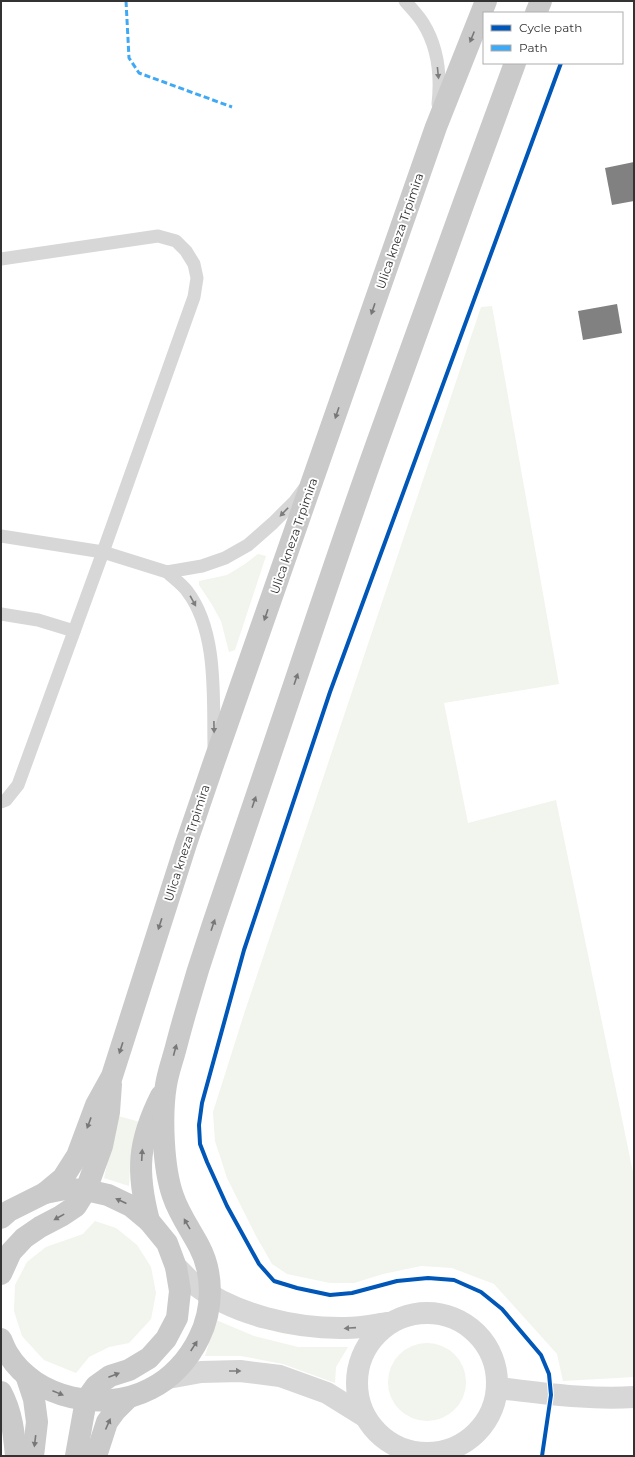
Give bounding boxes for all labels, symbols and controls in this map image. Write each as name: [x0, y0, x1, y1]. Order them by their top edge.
legend: [483, 12, 623, 64]
text: Cycle path: [519, 20, 582, 35]
one-way arrow: [468, 32, 474, 44]
text: Path: [519, 40, 548, 55]
one-way arrow: [435, 67, 442, 79]
street label: Ulica kneza Trpimira: [373, 171, 426, 291]
one-way arrow: [370, 303, 376, 315]
one-way arrow: [334, 408, 340, 420]
street label: Ulica kneza Trpimira: [267, 476, 320, 596]
one-way arrow: [279, 507, 289, 517]
one-way arrow: [189, 595, 196, 607]
one-way arrow: [263, 610, 269, 622]
one-way arrow: [293, 673, 299, 685]
one-way arrow: [211, 721, 217, 734]
street label: Ulica kneza Trpimira: [161, 783, 212, 903]
one-way arrow: [251, 796, 257, 808]
one-way arrow: [157, 918, 163, 930]
one-way arrow: [210, 919, 216, 931]
one-way arrow: [118, 1042, 124, 1054]
one-way arrow: [173, 1044, 179, 1056]
one-way arrow: [86, 1118, 92, 1130]
one-way arrow: [138, 1149, 145, 1161]
one-way arrow: [116, 1198, 127, 1204]
one-way arrow: [53, 1213, 65, 1220]
one-way arrow: [183, 1218, 190, 1230]
one-way arrow: [343, 1324, 356, 1331]
one-way arrow: [190, 1341, 198, 1351]
one-way arrow: [229, 1368, 242, 1374]
one-way arrow: [109, 1372, 121, 1378]
one-way arrow: [52, 1390, 63, 1396]
one-way arrow: [105, 1418, 111, 1430]
one-way arrow: [32, 1435, 38, 1447]

